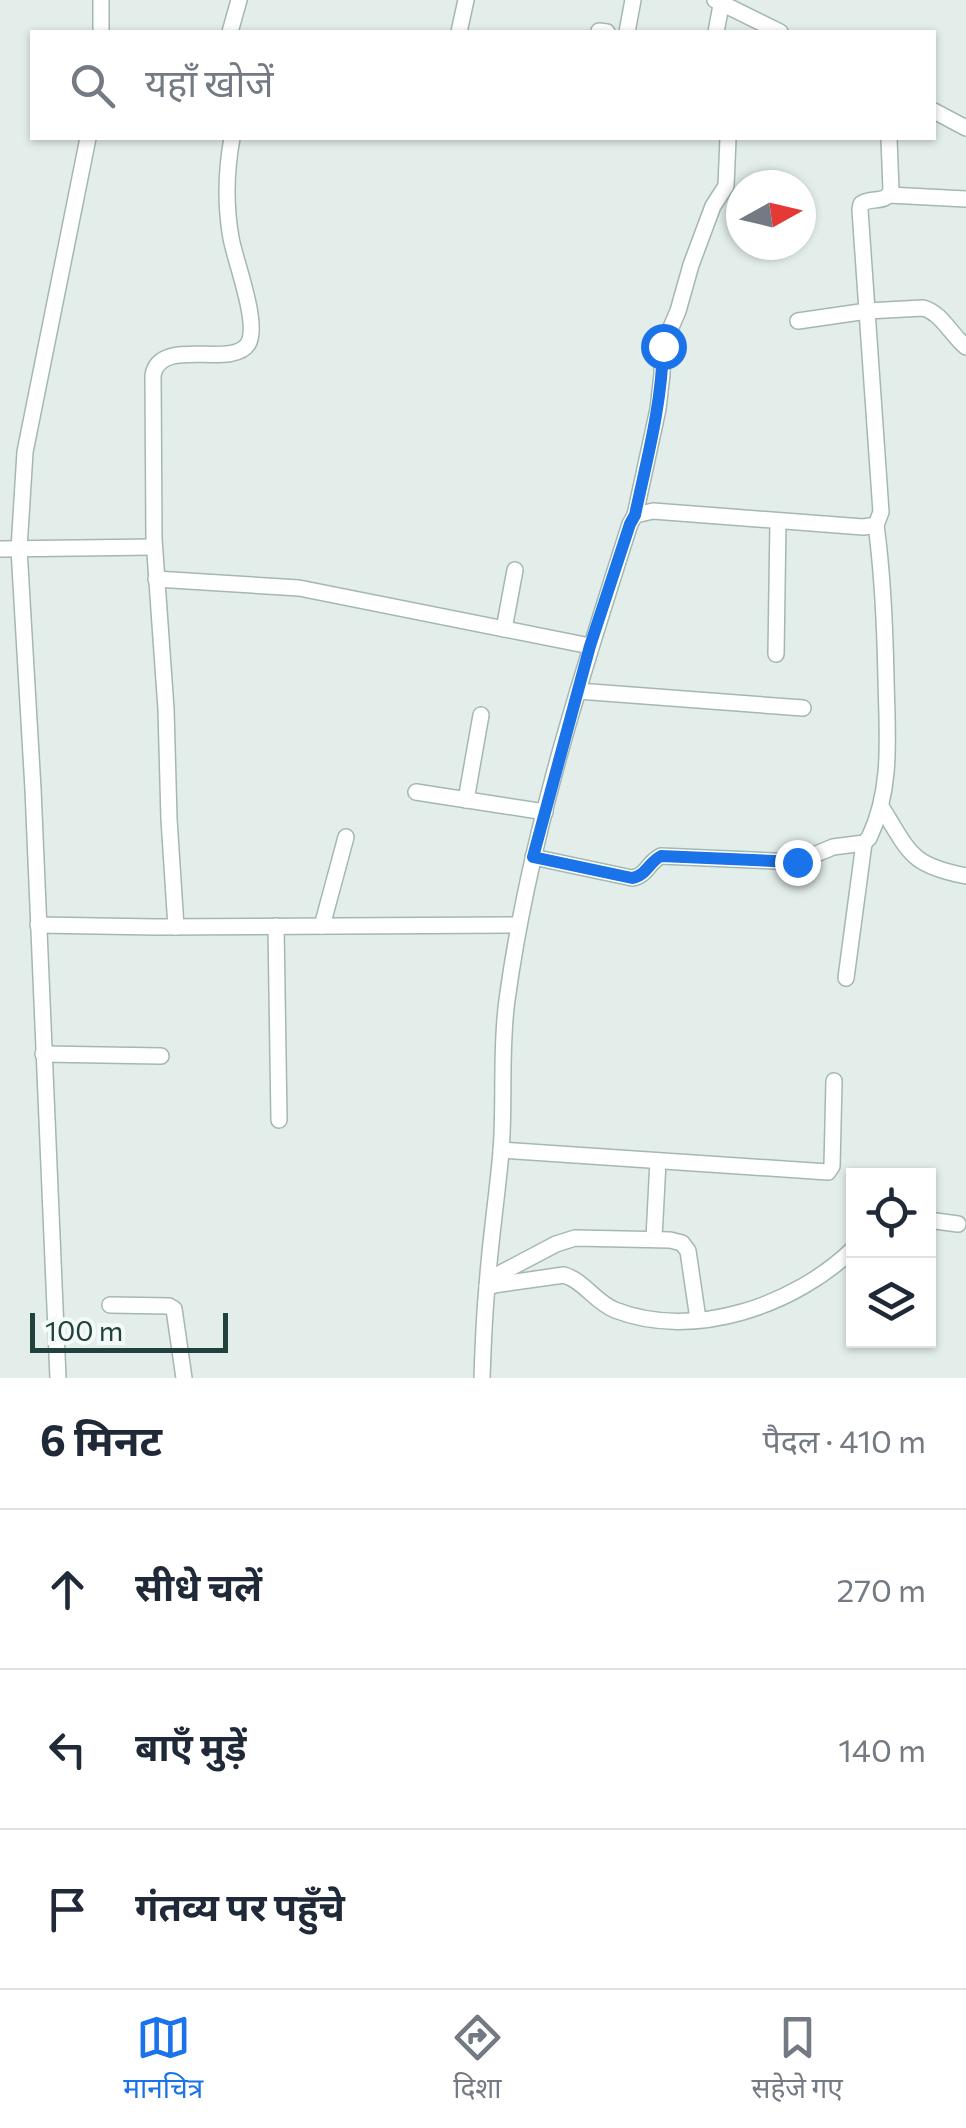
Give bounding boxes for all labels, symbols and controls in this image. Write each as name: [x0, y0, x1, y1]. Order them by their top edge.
search box: [30, 30, 936, 140]
icon: search: [65, 58, 120, 113]
text: यहाँ खोजें: [145, 58, 273, 105]
north arrow: [726, 170, 816, 260]
route start: [641, 324, 687, 370]
route end: [775, 840, 821, 886]
map controls: [846, 1168, 936, 1348]
button: locate: [846, 1168, 936, 1258]
button: layers: [846, 1258, 936, 1348]
scale bar: [30, 1308, 228, 1352]
text: 100 m: [45, 1313, 123, 1347]
text: 6 मिनट: [40, 1413, 162, 1465]
text: पैदल · 410 m: [762, 1420, 926, 1460]
icon: ahead: [40, 1562, 95, 1617]
text: सीधे चलें: [135, 1562, 262, 1609]
text: 270 m: [837, 1569, 926, 1609]
icon: left: [40, 1722, 95, 1777]
text: बाएँ मुड़ें: [135, 1722, 246, 1769]
text: 140 m: [838, 1729, 926, 1769]
icon: arrive: [40, 1882, 95, 1937]
text: गंतव्य पर पहुँचे: [135, 1882, 345, 1929]
tab: मानचित्र: [123, 2010, 203, 2109]
tab: दिशा: [450, 2010, 505, 2109]
tab: सहेजे गए: [752, 2010, 843, 2109]

